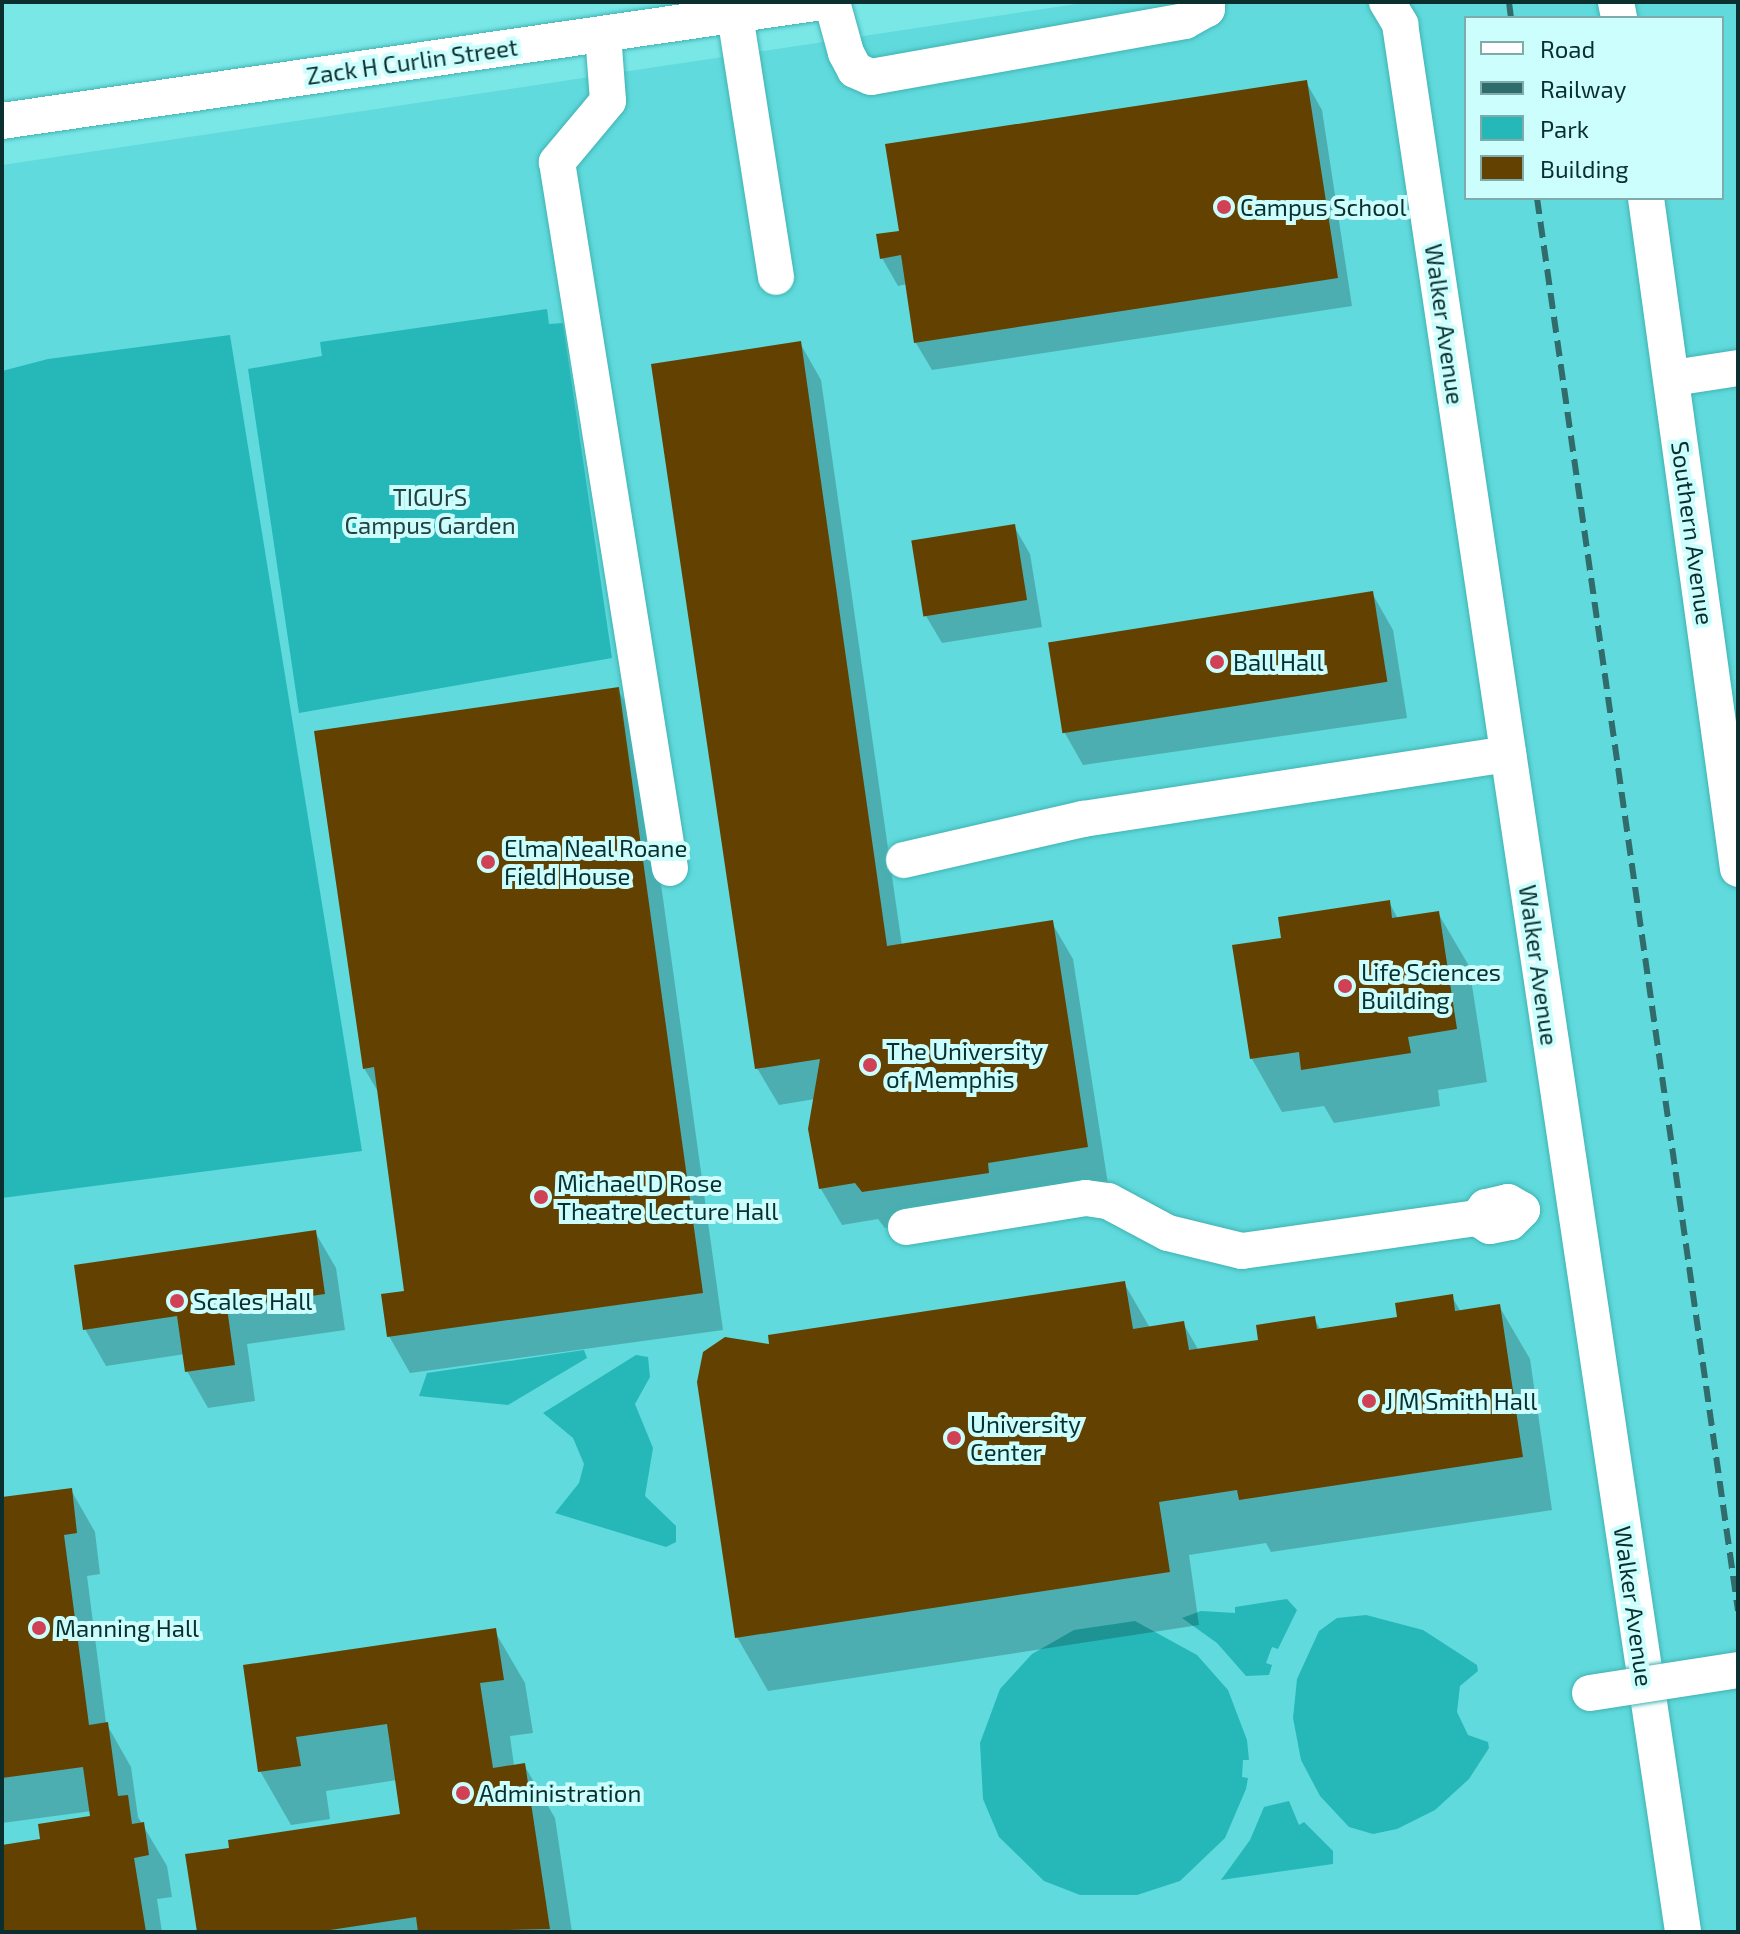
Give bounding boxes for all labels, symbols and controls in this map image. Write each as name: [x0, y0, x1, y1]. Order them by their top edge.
legend: [1464, 16, 1724, 200]
street label: Zack H Curlin Street: [304, 32, 520, 90]
text: Road: [1540, 34, 1595, 63]
text: Railway: [1540, 74, 1626, 103]
text: Park: [1540, 114, 1589, 143]
text: Building: [1540, 154, 1629, 183]
place label: Campus School: [1240, 193, 1407, 221]
marker: Campus School: [1215, 198, 1233, 216]
street label: Walker Avenue: [1419, 241, 1471, 407]
street label: Southern Avenue: [1666, 439, 1720, 627]
park label: TIGUrS Campus Garden: [344, 483, 516, 539]
place label: Ball Hall: [1233, 648, 1324, 676]
marker: Ball Hall: [1208, 653, 1226, 671]
place label: Elma Neal Roane Field House: [504, 834, 688, 890]
marker: Elma Neal Roane Field House: [479, 853, 497, 871]
street label: Walker Avenue: [1513, 882, 1565, 1048]
place label: Life Sciences Building: [1361, 958, 1501, 1014]
marker: Life Sciences Building: [1336, 977, 1354, 995]
place label: The University of Memphis: [886, 1037, 1043, 1093]
marker: The University of Memphis: [861, 1056, 879, 1074]
place label: Michael D Rose Theatre Lecture Hall: [557, 1169, 778, 1225]
marker: Michael D Rose Theatre Lecture Hall: [532, 1188, 550, 1206]
place label: Scales Hall: [193, 1287, 312, 1315]
marker: Scales Hall: [168, 1292, 186, 1310]
place label: J M Smith Hall: [1385, 1387, 1537, 1415]
marker: J M Smith Hall: [1360, 1392, 1378, 1410]
place label: University Center: [970, 1410, 1081, 1466]
marker: University Center: [945, 1429, 963, 1447]
street label: Walker Avenue: [1608, 1523, 1660, 1689]
place label: Manning Hall: [55, 1614, 199, 1642]
marker: Manning Hall: [30, 1619, 48, 1637]
place label: Administration: [479, 1779, 641, 1807]
marker: Administration: [454, 1784, 472, 1802]

